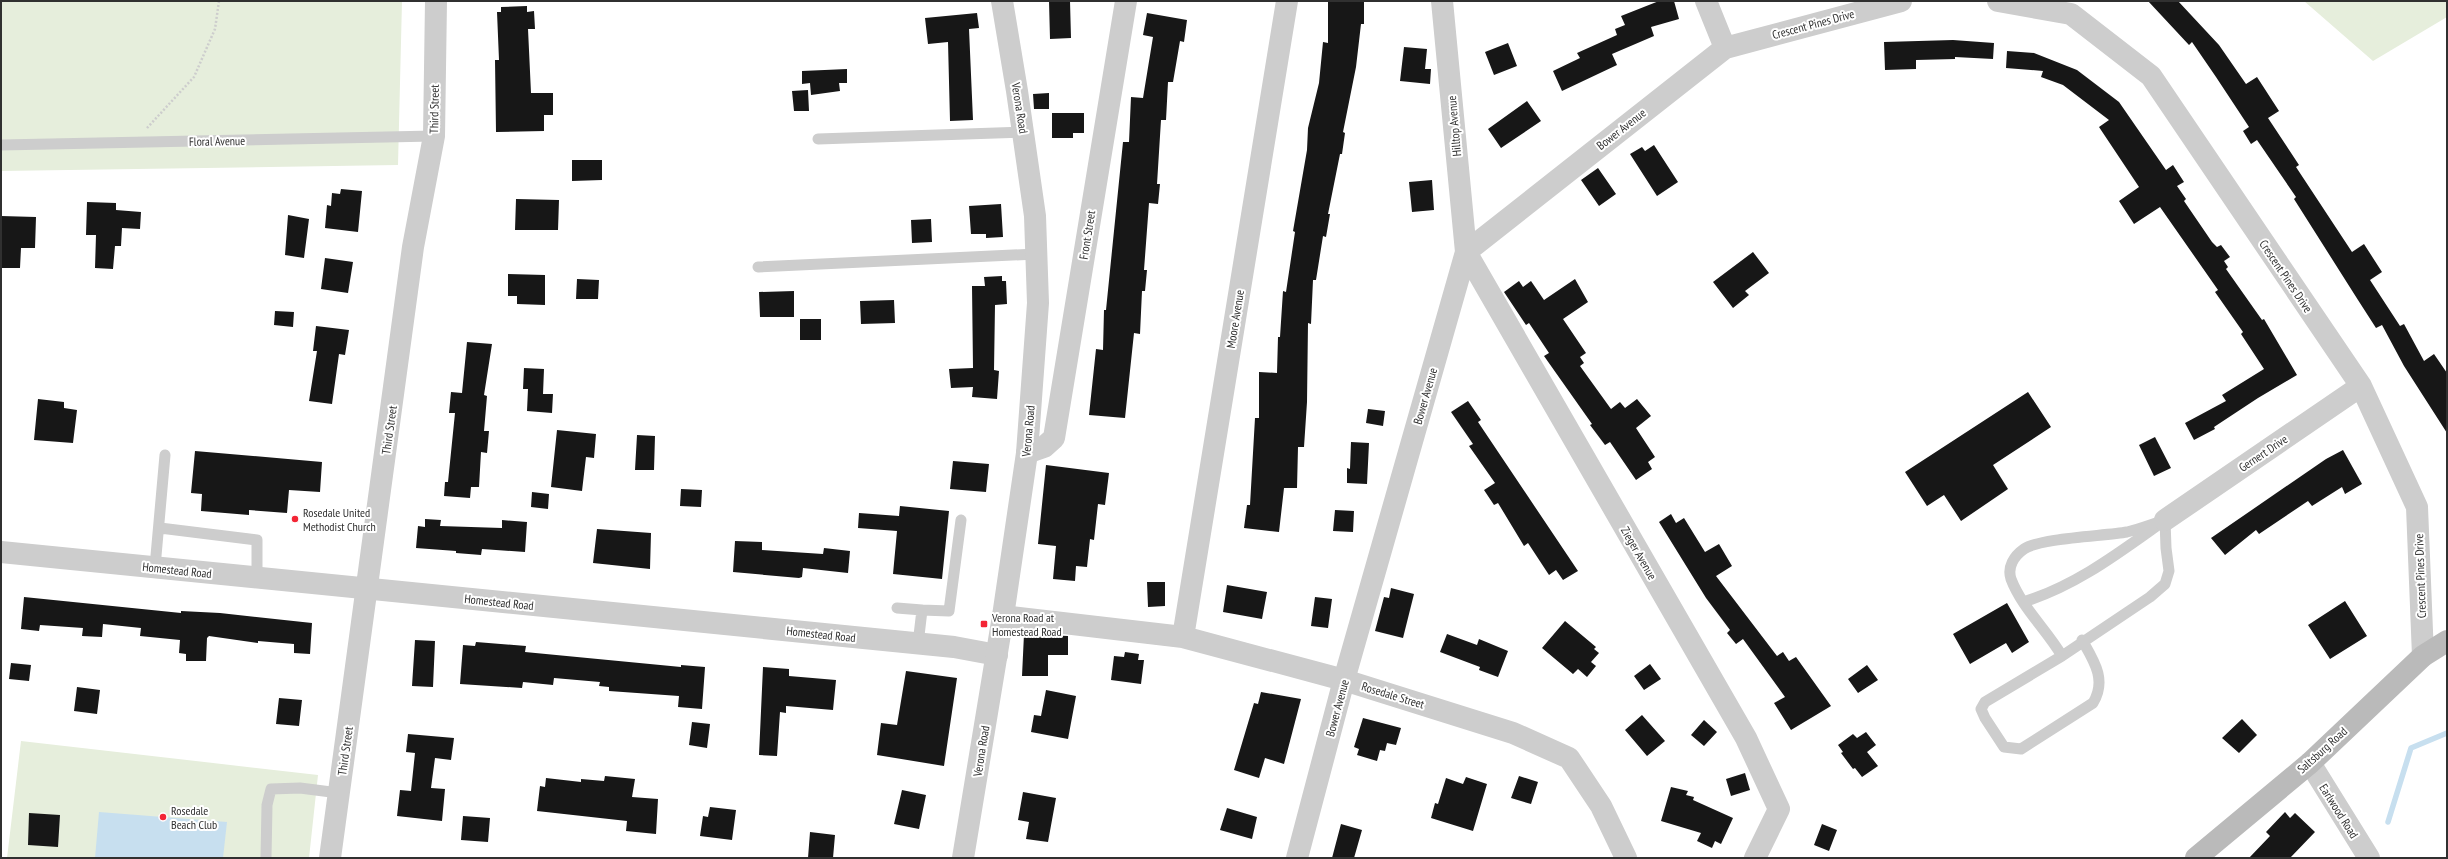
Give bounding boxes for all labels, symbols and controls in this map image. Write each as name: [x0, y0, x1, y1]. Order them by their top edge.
street label: Crescent Pines Drive: [1770, 6, 1856, 42]
street label: Verona Road: [1008, 80, 1031, 135]
street label: Third Street: [426, 84, 442, 134]
street label: Hilltop Avenue: [1444, 95, 1464, 157]
street label: Bower Avenue: [1593, 105, 1649, 153]
street label: Floral Avenue: [189, 133, 245, 149]
street label: Front Street: [1076, 209, 1098, 261]
street label: Crescent Pines Drive: [2256, 237, 2316, 315]
street label: Moore Avenue: [1223, 289, 1247, 349]
street label: Bower Avenue: [1410, 366, 1440, 426]
street label: Third Street: [378, 404, 400, 455]
street label: Verona Road: [1018, 405, 1038, 458]
street label: Gernert Drive: [2236, 431, 2290, 475]
place label: Rosedale United Methodist Church: [303, 505, 376, 534]
marker: Rosedale United Methodist Church: [290, 514, 300, 524]
street label: Zieger Avenue: [1618, 524, 1660, 582]
street label: Crescent Pines Drive: [2411, 534, 2429, 618]
street label: Homestead Road: [142, 559, 212, 581]
street label: Homestead Road: [464, 591, 534, 613]
place label: Verona Road at Homestead Road: [991, 610, 1062, 639]
marker: Verona Road at Homestead Road: [979, 619, 989, 629]
street label: Homestead Road: [786, 623, 856, 645]
street label: Bower Avenue: [1322, 678, 1352, 738]
street label: Rosedale Street: [1360, 678, 1427, 712]
street label: Verona Road: [969, 724, 992, 779]
street label: Saltsburg Road: [2294, 724, 2350, 776]
street label: Third Street: [334, 725, 356, 776]
street label: Earlwood Road: [2316, 781, 2362, 841]
place label: Rosedale Beach Club: [171, 803, 217, 832]
marker: Rosedale Beach Club: [158, 812, 168, 822]

